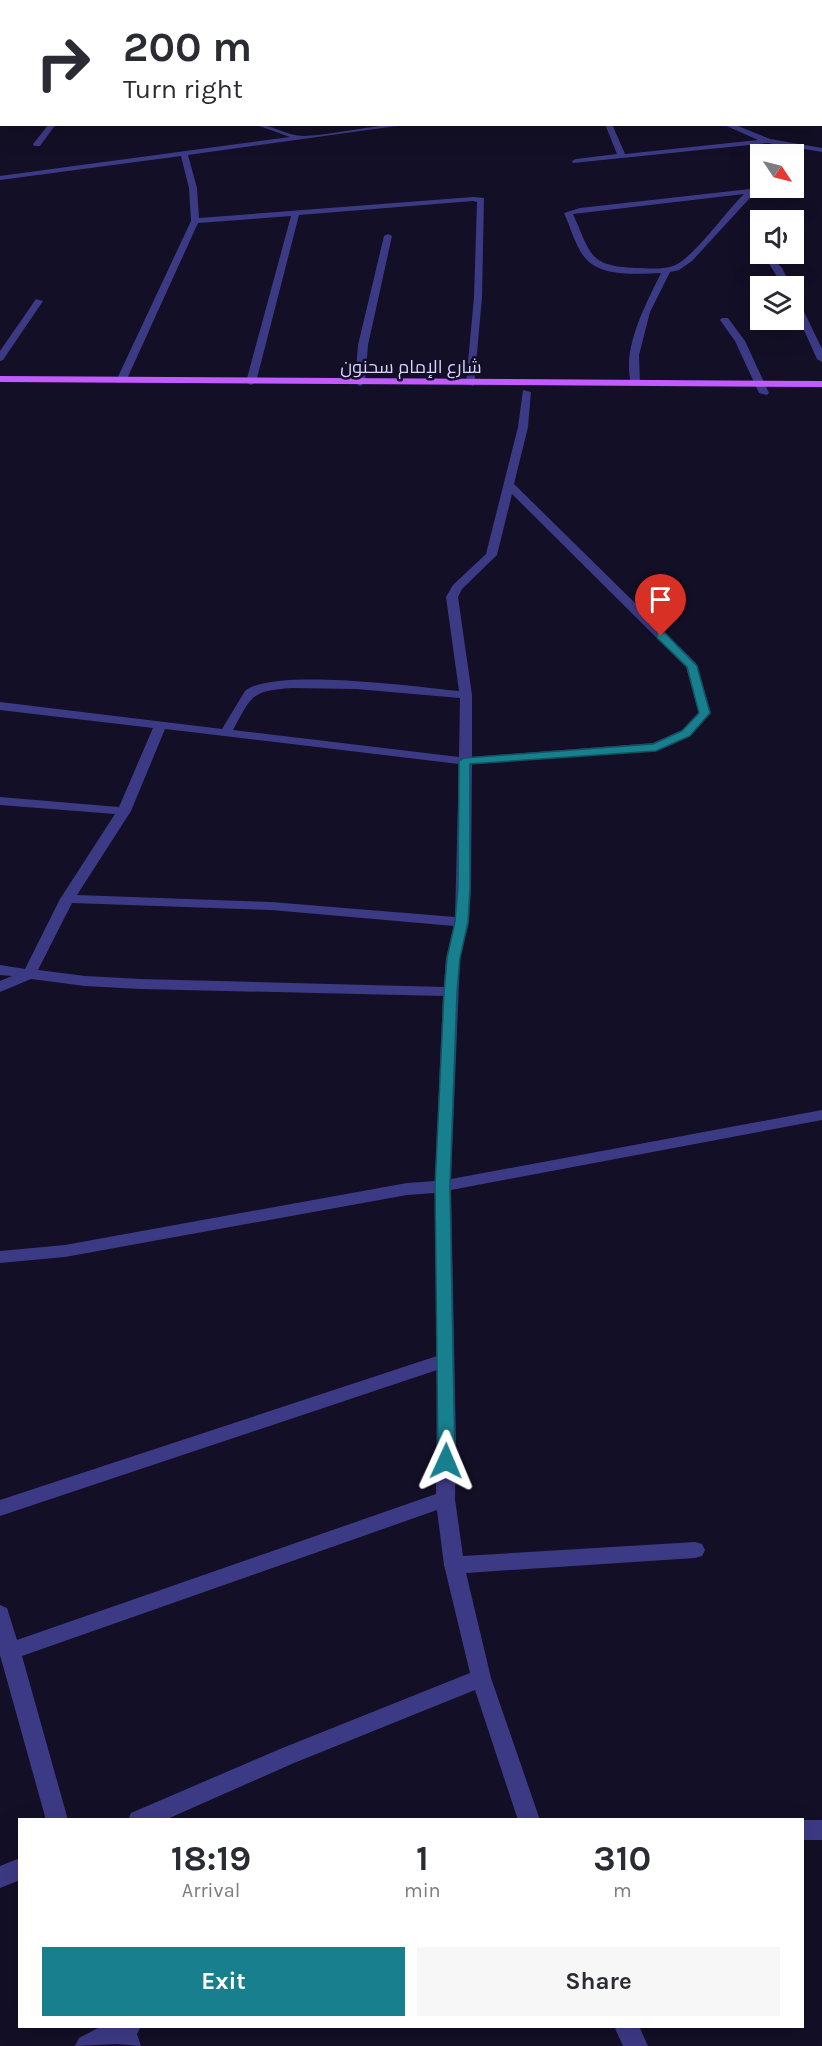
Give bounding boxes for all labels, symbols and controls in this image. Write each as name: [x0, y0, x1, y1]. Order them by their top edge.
text: 200 m: [123, 22, 252, 72]
icon: right: [24, 24, 102, 102]
text: Turn right: [123, 73, 243, 105]
north arrow: [750, 144, 804, 198]
map controls: [750, 144, 804, 330]
button: sound: [750, 210, 804, 264]
button: layers: [750, 276, 804, 330]
street label: شارع الإمام سحنون: [340, 356, 482, 379]
pin: [635, 574, 686, 636]
icon: arrive: [644, 583, 677, 616]
position arrow: [414, 1429, 478, 1493]
text: 18:19: [171, 1837, 251, 1879]
text: 1: [416, 1837, 429, 1879]
text: 310: [593, 1837, 651, 1879]
text: Arrival: [182, 1879, 240, 1902]
text: min: [404, 1879, 441, 1902]
text: m: [613, 1879, 632, 1902]
button: Exit: [42, 1947, 405, 2016]
button: Share: [417, 1947, 780, 2016]

